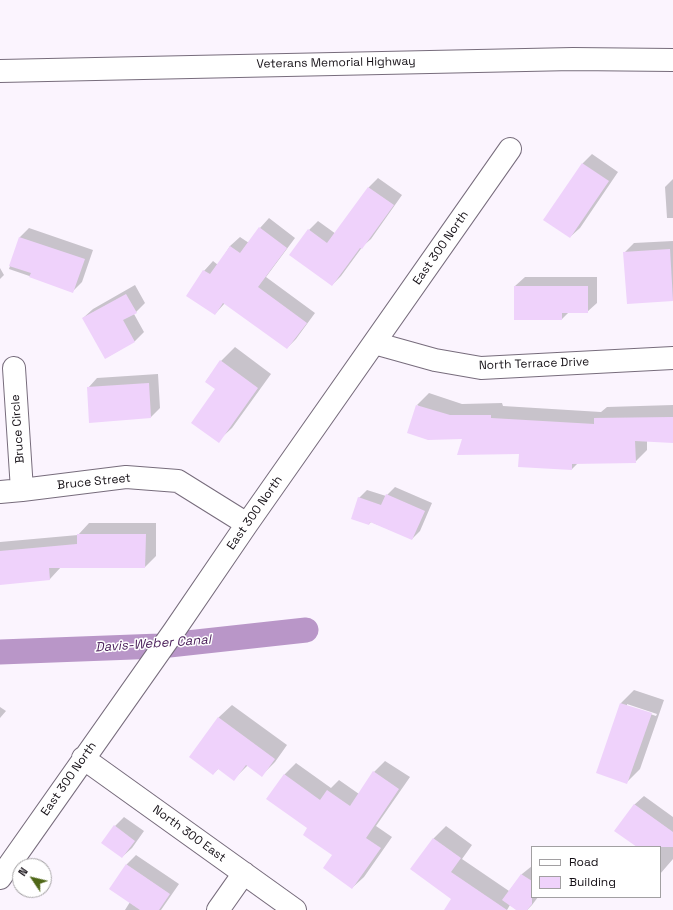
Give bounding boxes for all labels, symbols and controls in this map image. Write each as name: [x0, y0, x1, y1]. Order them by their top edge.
street label: Veterans Memorial Highway: [256, 54, 416, 72]
street label: East 300 North: [410, 208, 472, 288]
street label: North Terrace Drive: [479, 355, 589, 373]
street label: Bruce Circle: [8, 394, 28, 464]
street label: Bruce Street: [57, 471, 131, 493]
street label: East 300 North: [224, 473, 286, 553]
water label: Davis-Weber Canal: [95, 632, 211, 656]
street label: East 300 North: [38, 739, 100, 819]
street label: North 300 East: [150, 803, 228, 865]
legend: [531, 846, 661, 898]
text: Road: [569, 854, 598, 870]
north arrow: [12, 858, 52, 898]
text: N: [15, 865, 31, 879]
text: Building: [569, 874, 616, 890]

